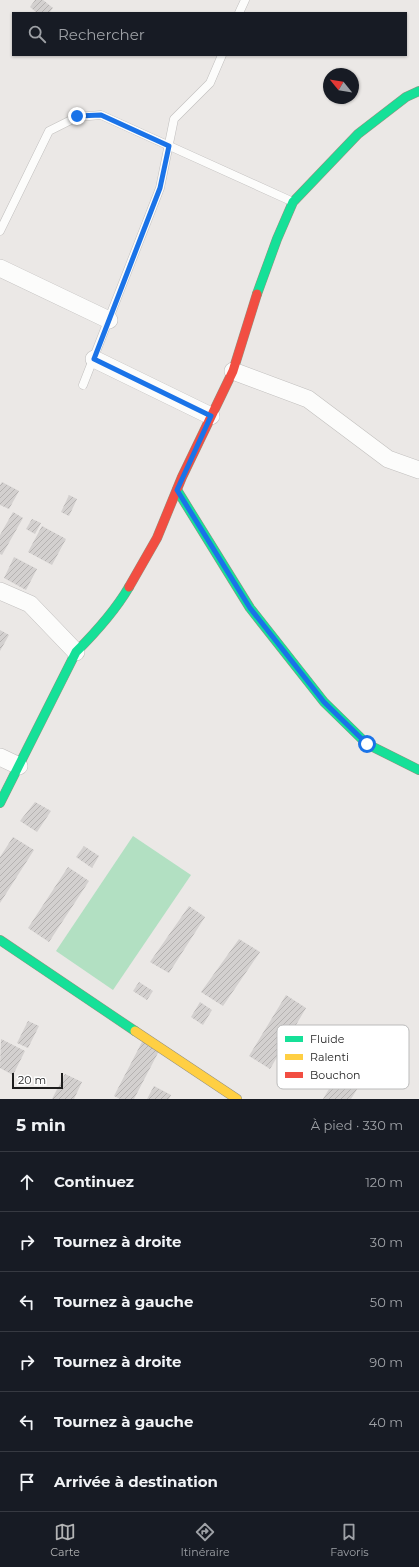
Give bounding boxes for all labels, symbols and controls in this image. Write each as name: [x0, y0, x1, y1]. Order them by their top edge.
search box: [12, 12, 407, 56]
icon: search: [26, 23, 48, 45]
text: Rechercher: [58, 25, 145, 44]
north arrow: [323, 68, 359, 104]
route end: [68, 107, 86, 125]
route start: [358, 735, 376, 753]
legend: [277, 1025, 409, 1089]
text: Fluide: [310, 1032, 345, 1046]
text: Ralenti: [310, 1050, 349, 1064]
text: Bouchon: [310, 1068, 360, 1082]
scale bar: [12, 1071, 63, 1090]
text: 20 m: [18, 1073, 46, 1087]
text: 5 min: [16, 1115, 66, 1135]
text: À pied · 330 m: [311, 1117, 403, 1133]
icon: ahead: [16, 1171, 38, 1193]
text: Continuez: [54, 1172, 134, 1191]
text: 120 m: [365, 1174, 403, 1190]
icon: right: [16, 1231, 38, 1253]
text: Tournez à droite: [54, 1232, 182, 1251]
text: 30 m: [370, 1234, 403, 1250]
icon: left: [16, 1291, 38, 1313]
text: Tournez à gauche: [54, 1292, 193, 1311]
text: 50 m: [370, 1294, 403, 1310]
icon: right: [16, 1351, 38, 1373]
text: Tournez à droite: [54, 1352, 182, 1371]
text: 90 m: [369, 1354, 403, 1370]
icon: left: [16, 1411, 38, 1433]
text: Tournez à gauche: [54, 1412, 193, 1431]
text: 40 m: [369, 1414, 403, 1430]
icon: arrive: [16, 1471, 38, 1493]
text: Arrivée à destination: [54, 1472, 218, 1491]
tab: Carte: [50, 1521, 80, 1559]
tab: Itinéraire: [181, 1521, 230, 1559]
tab: Favoris: [330, 1521, 369, 1559]

